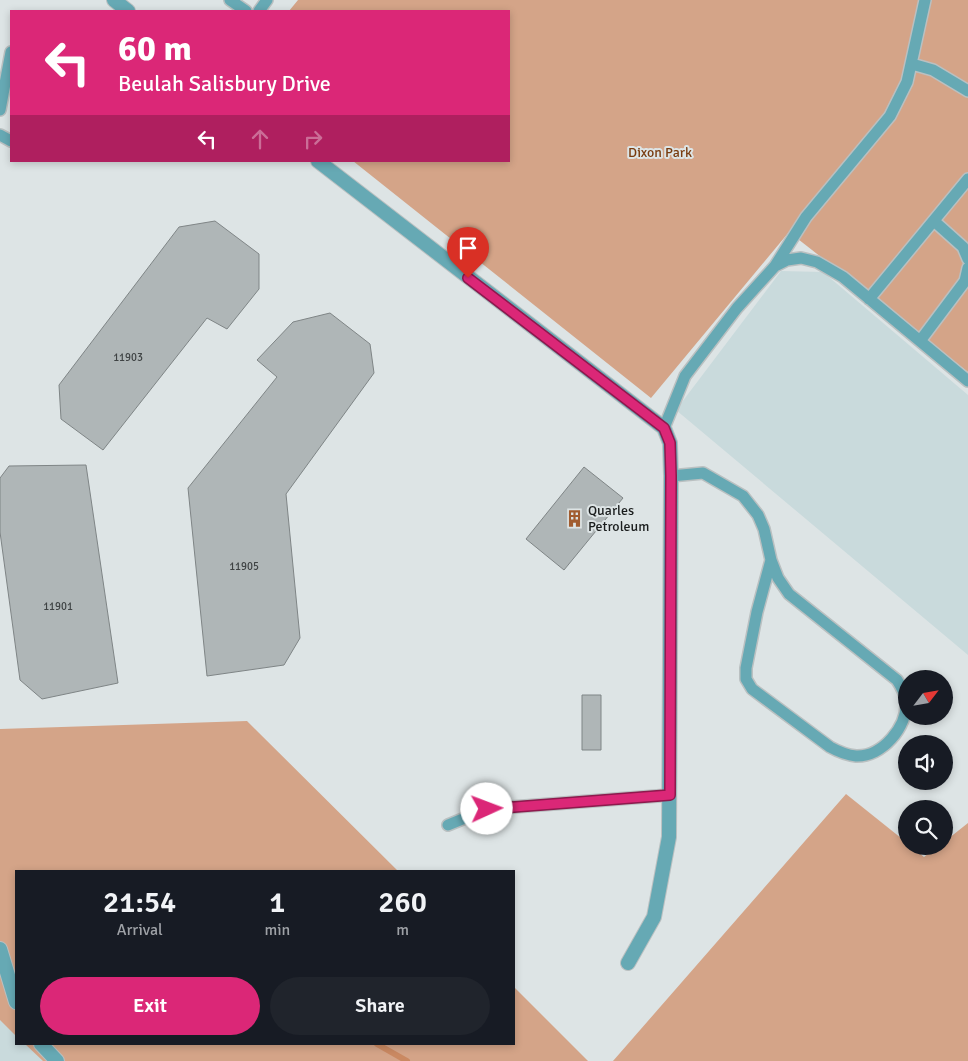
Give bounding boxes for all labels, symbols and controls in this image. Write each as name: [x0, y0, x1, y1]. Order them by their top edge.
text: 60 m: [118, 27, 192, 70]
icon: left: [35, 30, 100, 95]
text: Beulah Salisbury Drive: [118, 70, 331, 97]
icon: left: [193, 125, 221, 153]
icon: ahead: [246, 125, 274, 153]
icon: right: [299, 125, 327, 153]
park label: Dixon Park: [628, 144, 692, 161]
pin: [447, 227, 489, 278]
icon: arrive: [454, 234, 482, 262]
house number: 11903: [113, 351, 143, 364]
place label: Quarles Petroleum: [588, 502, 649, 535]
building icon: Quarles Petroleum: [564, 508, 584, 528]
house number: 11905: [229, 560, 259, 573]
house number: 11901: [43, 600, 73, 613]
north arrow: [898, 670, 952, 725]
map controls: [898, 670, 953, 855]
button: sound: [898, 735, 953, 790]
position arrow: [460, 782, 512, 834]
button: search: [898, 800, 953, 855]
text: 21:54: [103, 884, 176, 921]
text: 1: [269, 884, 285, 921]
text: 260: [378, 884, 427, 921]
text: Arrival: [117, 920, 163, 940]
text: min: [264, 920, 290, 940]
text: m: [396, 920, 409, 940]
button: Exit: [40, 977, 260, 1035]
button: Share: [270, 977, 490, 1035]

